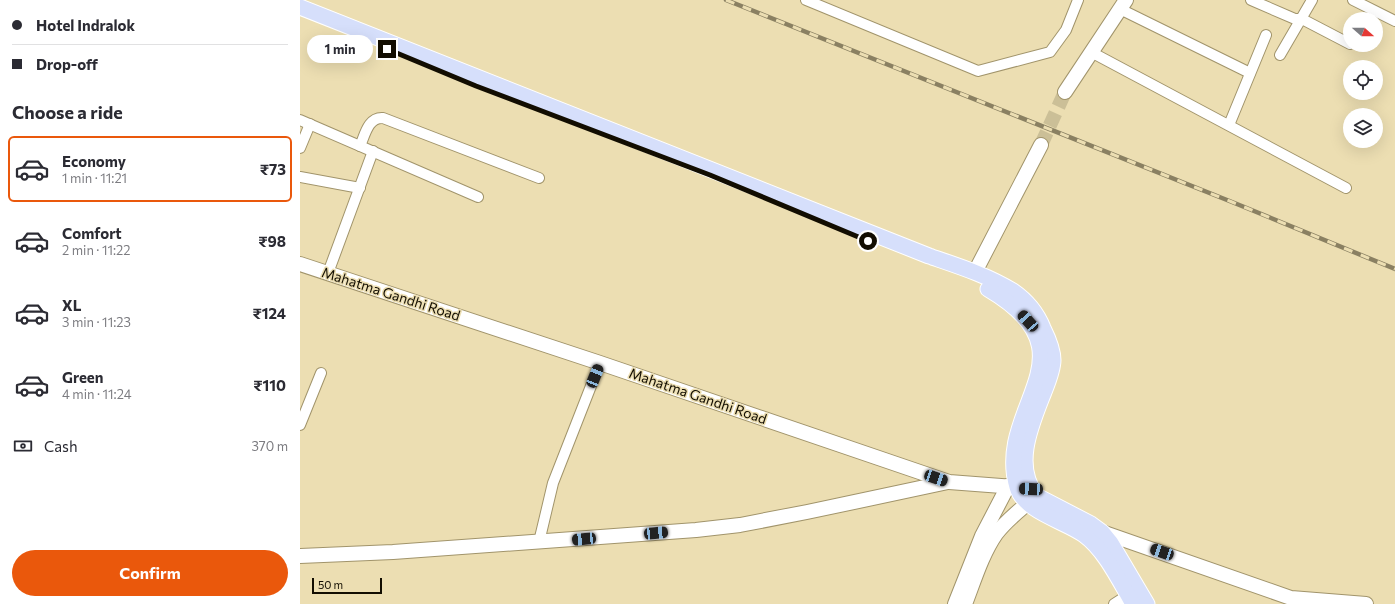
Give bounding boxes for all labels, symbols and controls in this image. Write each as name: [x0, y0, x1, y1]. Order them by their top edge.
north arrow: [1343, 12, 1383, 52]
map controls: [1343, 12, 1383, 148]
text: Hotel Indralok: [36, 16, 135, 34]
callout: 1 min: [307, 35, 373, 63]
route end: [378, 40, 396, 58]
text: 1 min: [325, 41, 355, 57]
text: Drop-off: [36, 55, 98, 73]
button: locate: [1343, 60, 1383, 100]
text: Choose a ride: [12, 101, 123, 123]
button: layers: [1343, 108, 1383, 148]
icon: car: [14, 151, 50, 187]
text: Economy: [62, 152, 126, 170]
text: ₹73: [260, 160, 286, 178]
text: 1 min · 11:21: [62, 170, 127, 186]
icon: car: [14, 223, 50, 259]
text: Comfort: [62, 224, 122, 242]
text: ₹98: [258, 232, 286, 250]
route start: [859, 232, 877, 250]
text: 2 min · 11:22: [62, 242, 130, 258]
street label: Mahatma Gandhi Road: [320, 263, 463, 324]
icon: car: [14, 295, 50, 331]
text: XL: [62, 296, 81, 314]
text: ₹124: [252, 304, 286, 322]
car: [1016, 308, 1040, 334]
text: 3 min · 11:23: [62, 314, 131, 330]
car: [585, 363, 605, 389]
street label: Mahatma Gandhi Road: [627, 364, 769, 427]
icon: car: [14, 367, 50, 403]
text: Green: [62, 368, 103, 386]
text: ₹110: [253, 376, 286, 394]
text: 4 min · 11:24: [62, 386, 131, 402]
icon: cash: [12, 435, 34, 457]
text: Cash: [44, 437, 78, 455]
text: 370 m: [251, 438, 288, 454]
car: [923, 468, 949, 488]
car: [1019, 482, 1043, 496]
car: [644, 526, 668, 540]
car: [572, 532, 596, 546]
car: [1149, 542, 1175, 562]
button: Confirm: [12, 550, 288, 596]
scale bar: [312, 576, 382, 595]
text: 50 m: [318, 578, 343, 591]

